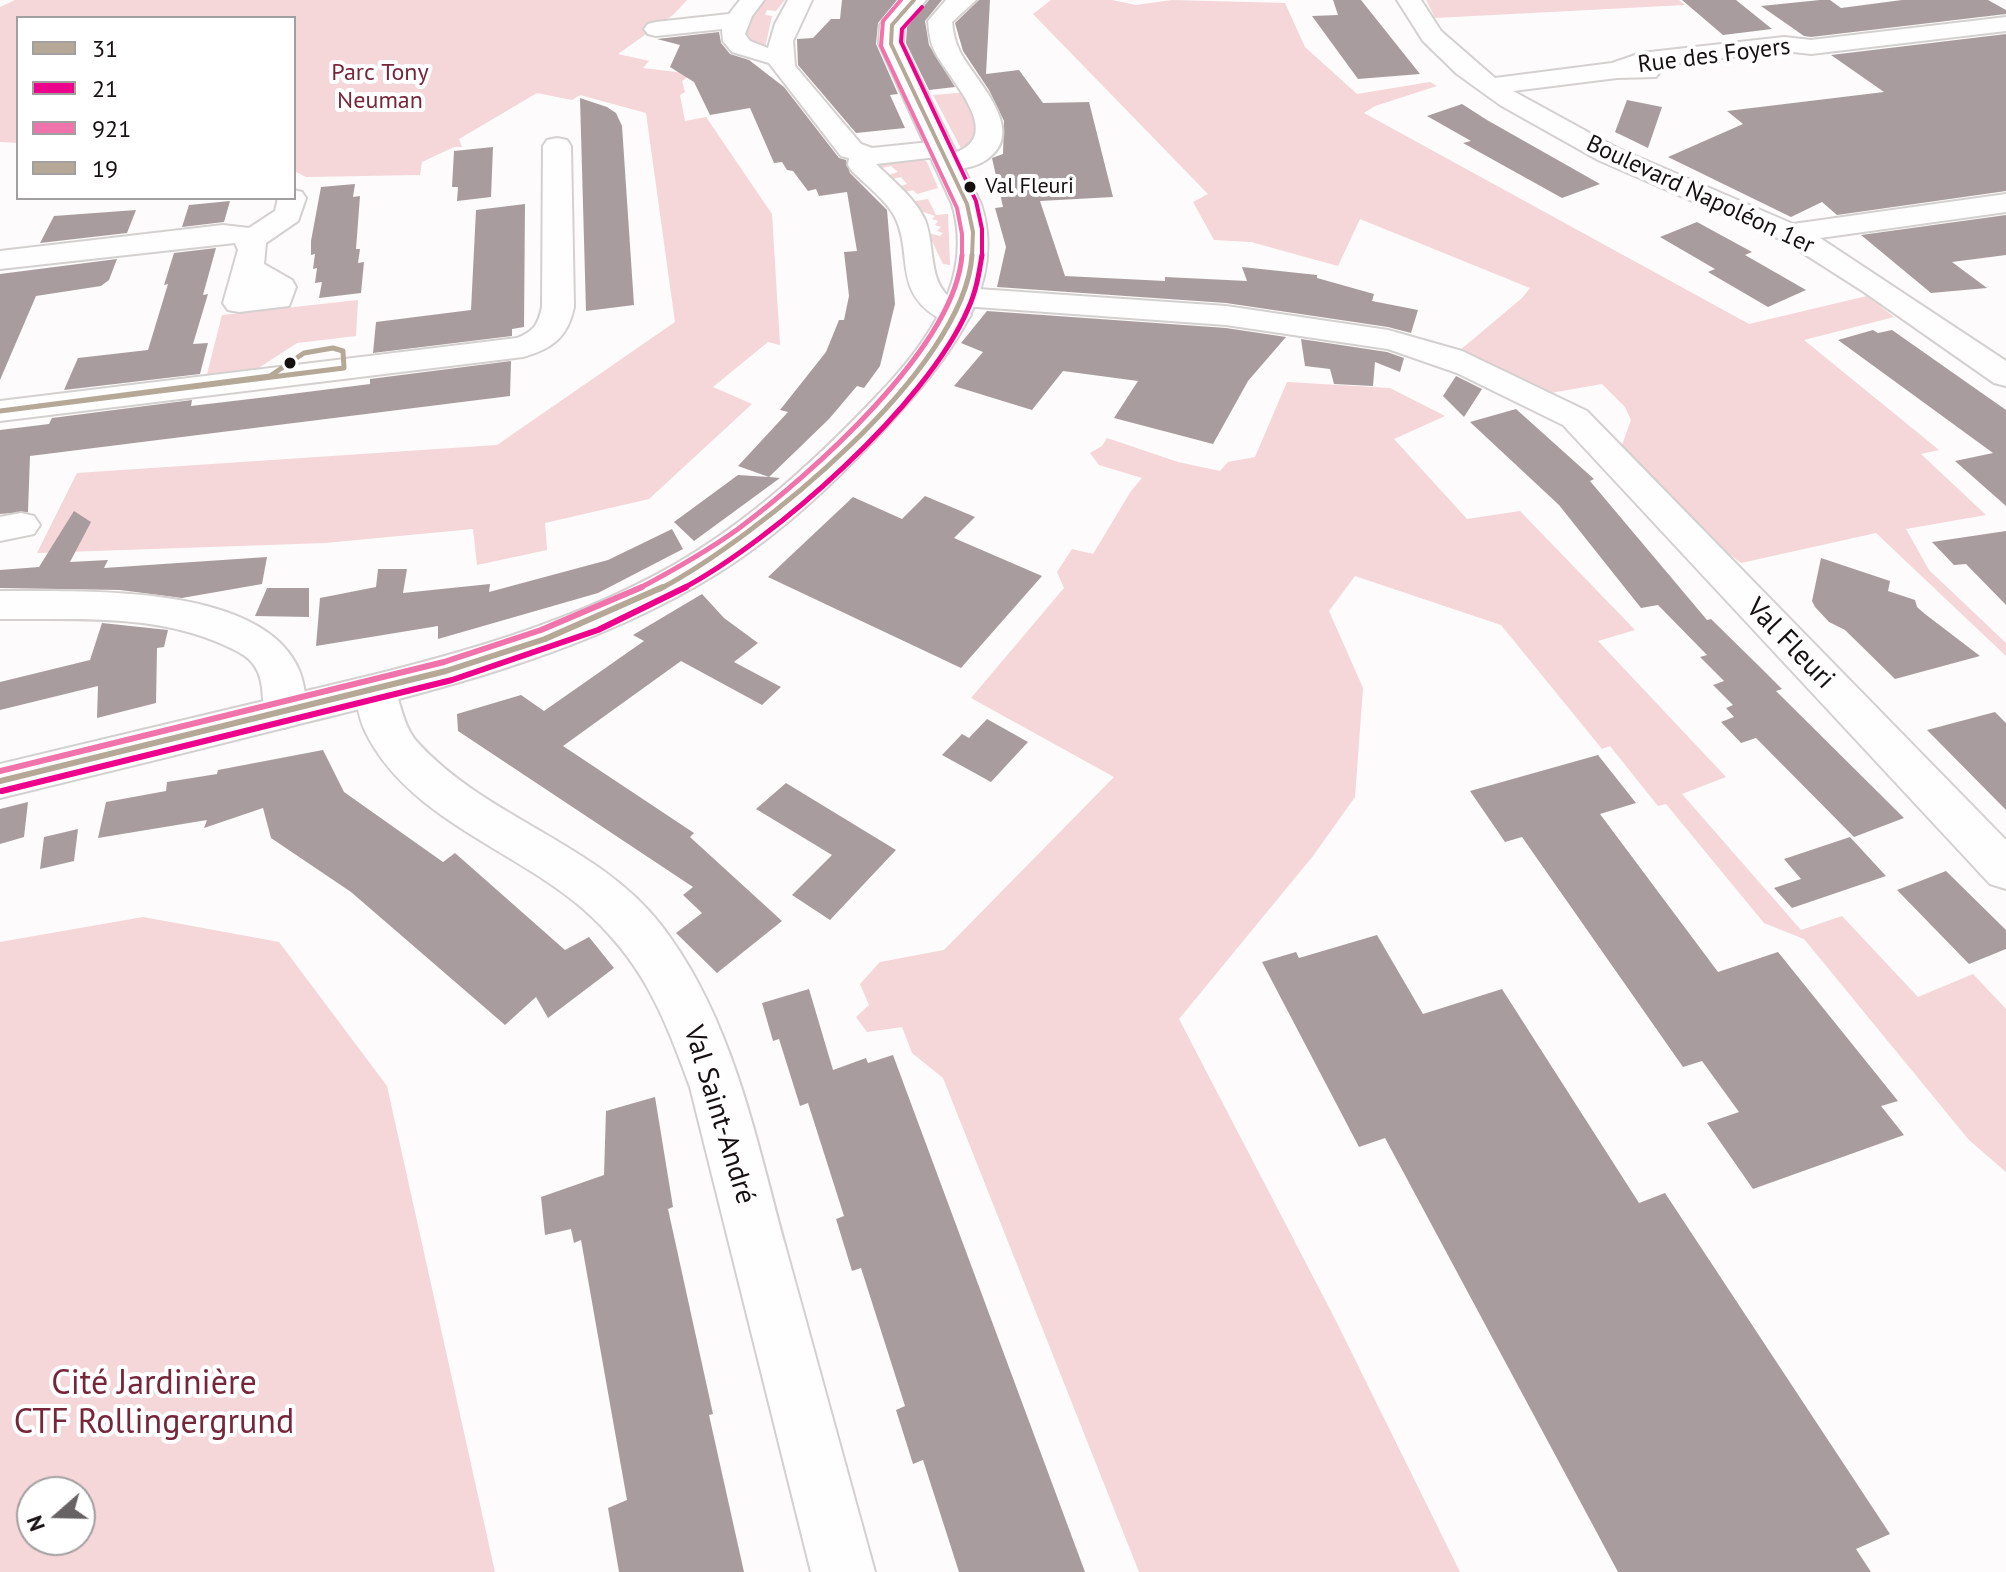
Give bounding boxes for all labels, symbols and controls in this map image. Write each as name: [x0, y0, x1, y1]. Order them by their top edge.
legend: [16, 16, 296, 200]
street label: Rue des Foyers: [1636, 32, 1792, 80]
text: 31: [92, 33, 118, 64]
park label: Parc Tony Neuman: [331, 59, 429, 115]
text: 21: [92, 73, 118, 104]
text: 921: [92, 113, 131, 144]
street label: Boulevard Napoléon 1er: [1581, 130, 1819, 260]
text: 19: [92, 153, 118, 184]
place label: Val Fleuri: [985, 174, 1074, 200]
marker: Val Fleuri: [962, 179, 978, 195]
unlabelled marker: [282, 355, 298, 371]
street label: Val Fleuri: [1739, 592, 1841, 696]
street label: Val Saint-André: [676, 1022, 762, 1208]
park label: Cité Jardinière CTF Rollingergrund: [14, 1364, 294, 1444]
north arrow: [16, 1476, 96, 1556]
text: N: [20, 1512, 51, 1535]

